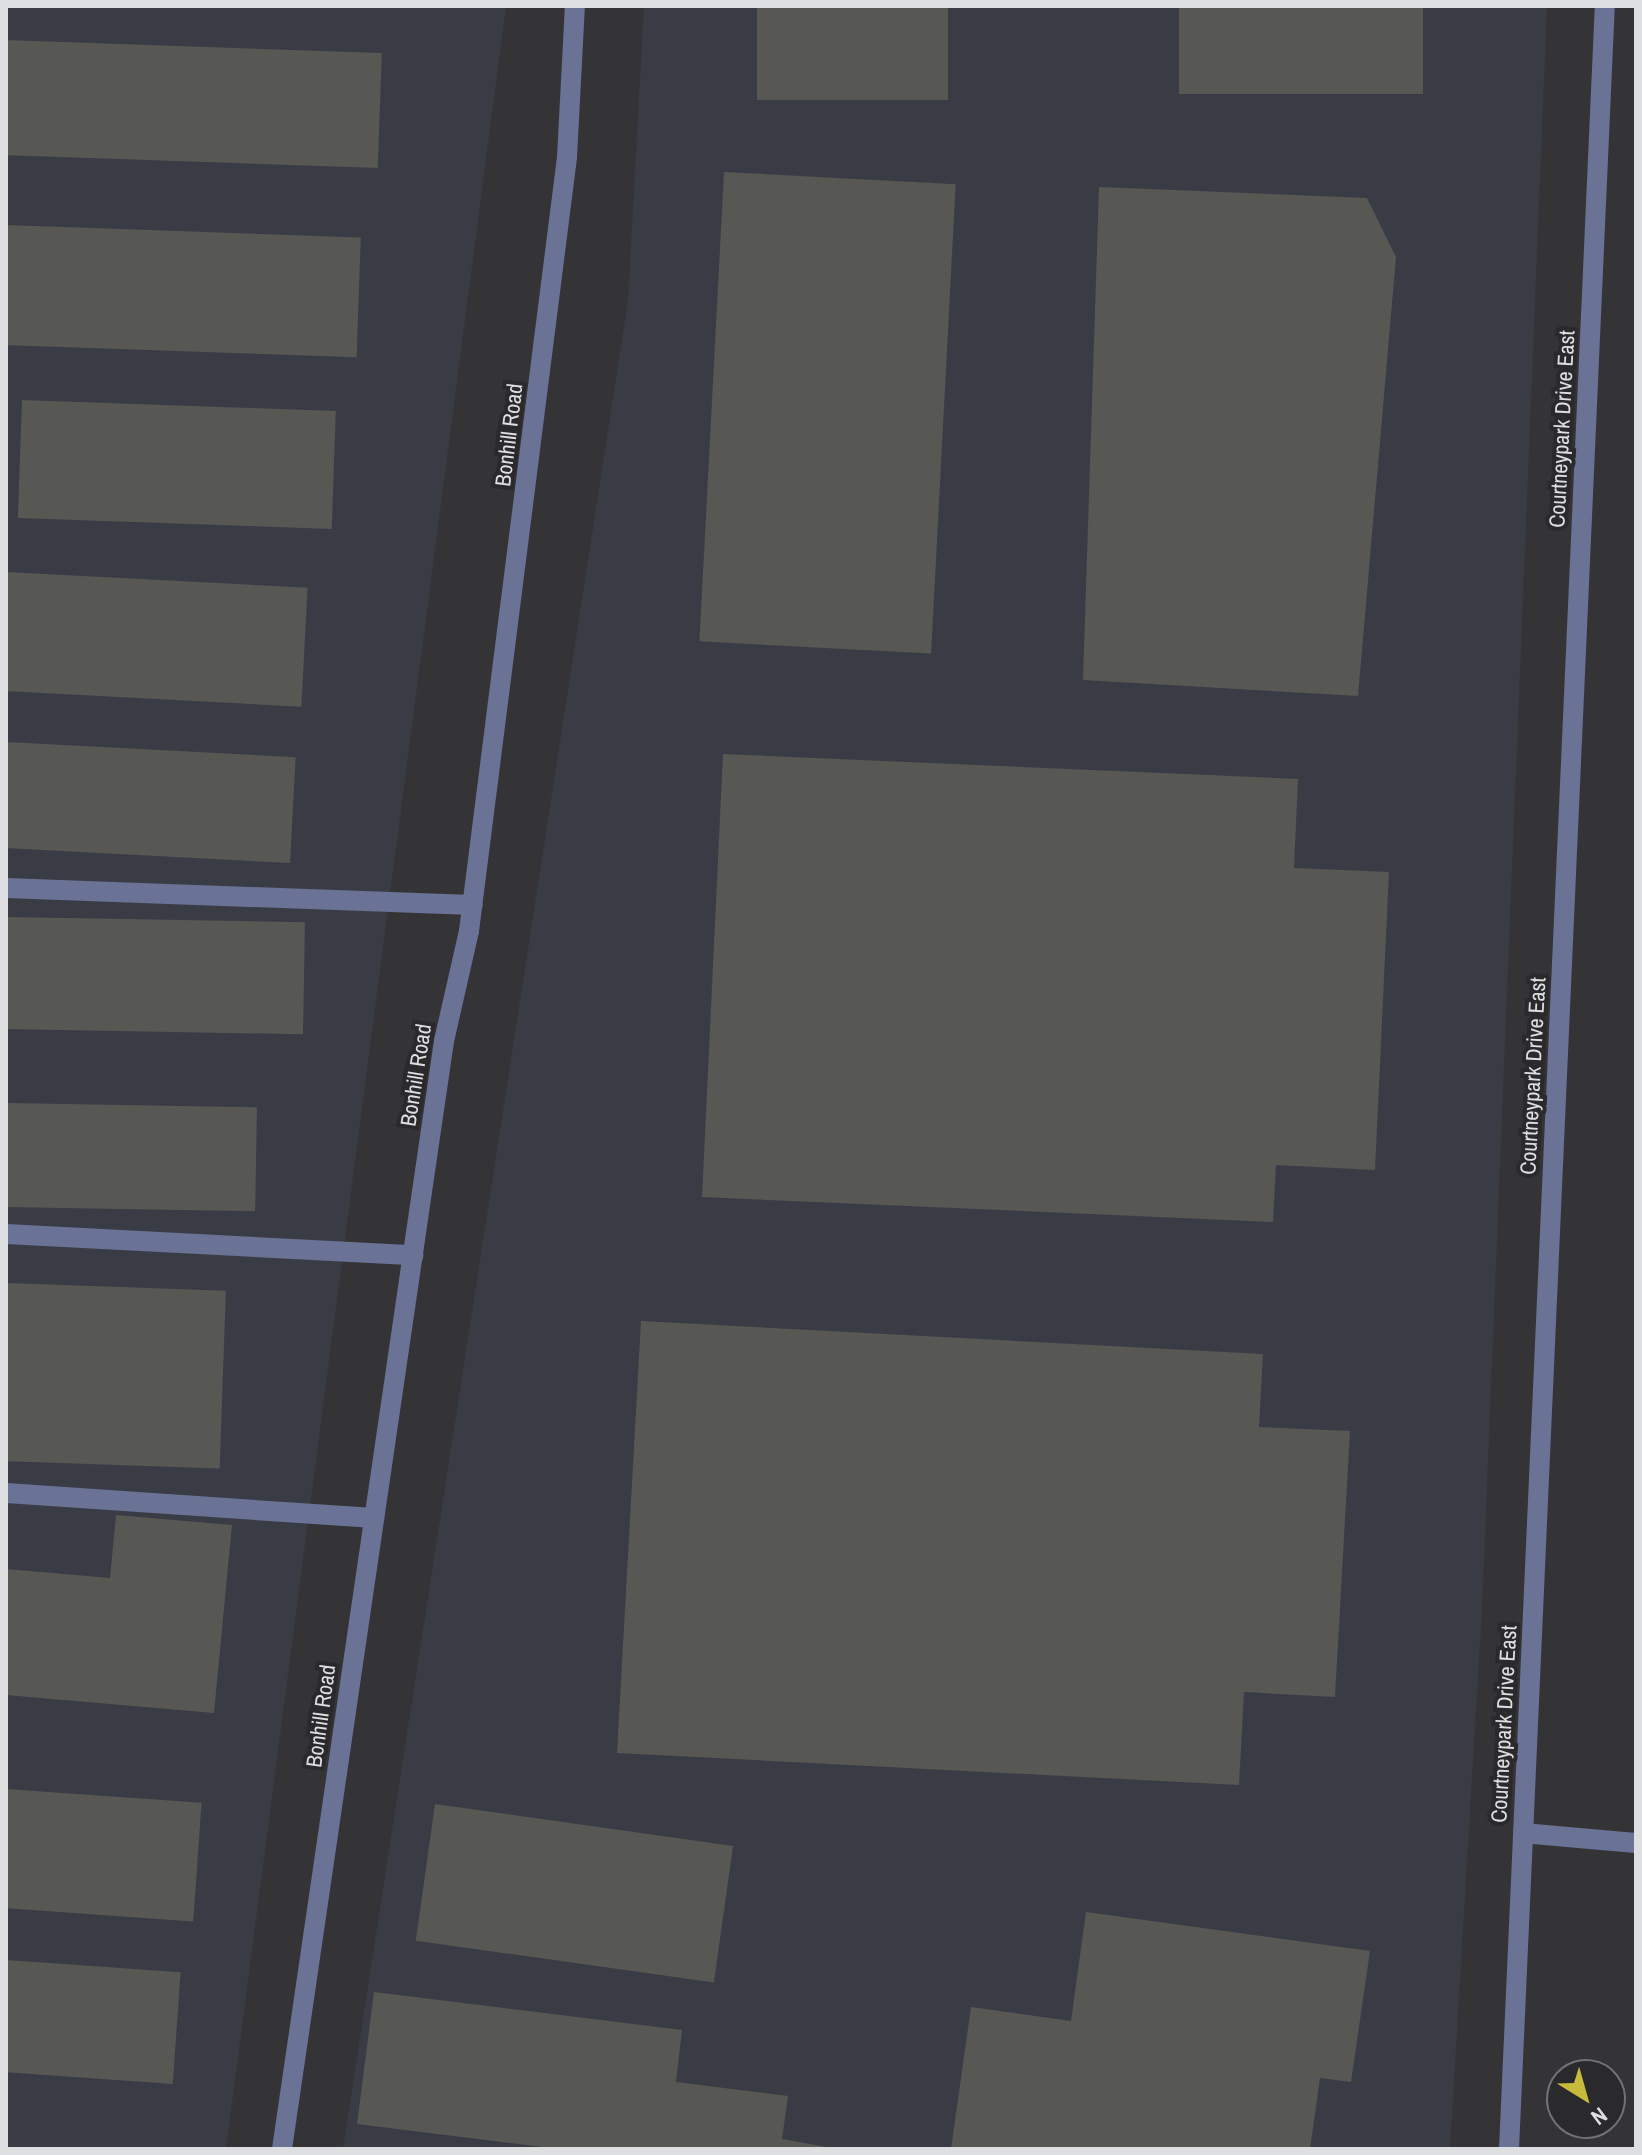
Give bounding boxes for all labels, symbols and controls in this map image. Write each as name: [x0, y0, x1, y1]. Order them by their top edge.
street label: Courtneypark Drive East: [1544, 330, 1580, 528]
street label: Bonhill Road: [490, 382, 528, 488]
street label: Courtneypark Drive East: [1515, 977, 1551, 1175]
street label: Bonhill Road: [395, 1022, 437, 1128]
street label: Courtneypark Drive East: [1486, 1625, 1522, 1823]
street label: Bonhill Road: [301, 1663, 341, 1769]
north arrow: [1546, 2059, 1626, 2139]
text: N: [1585, 2101, 1613, 2132]

